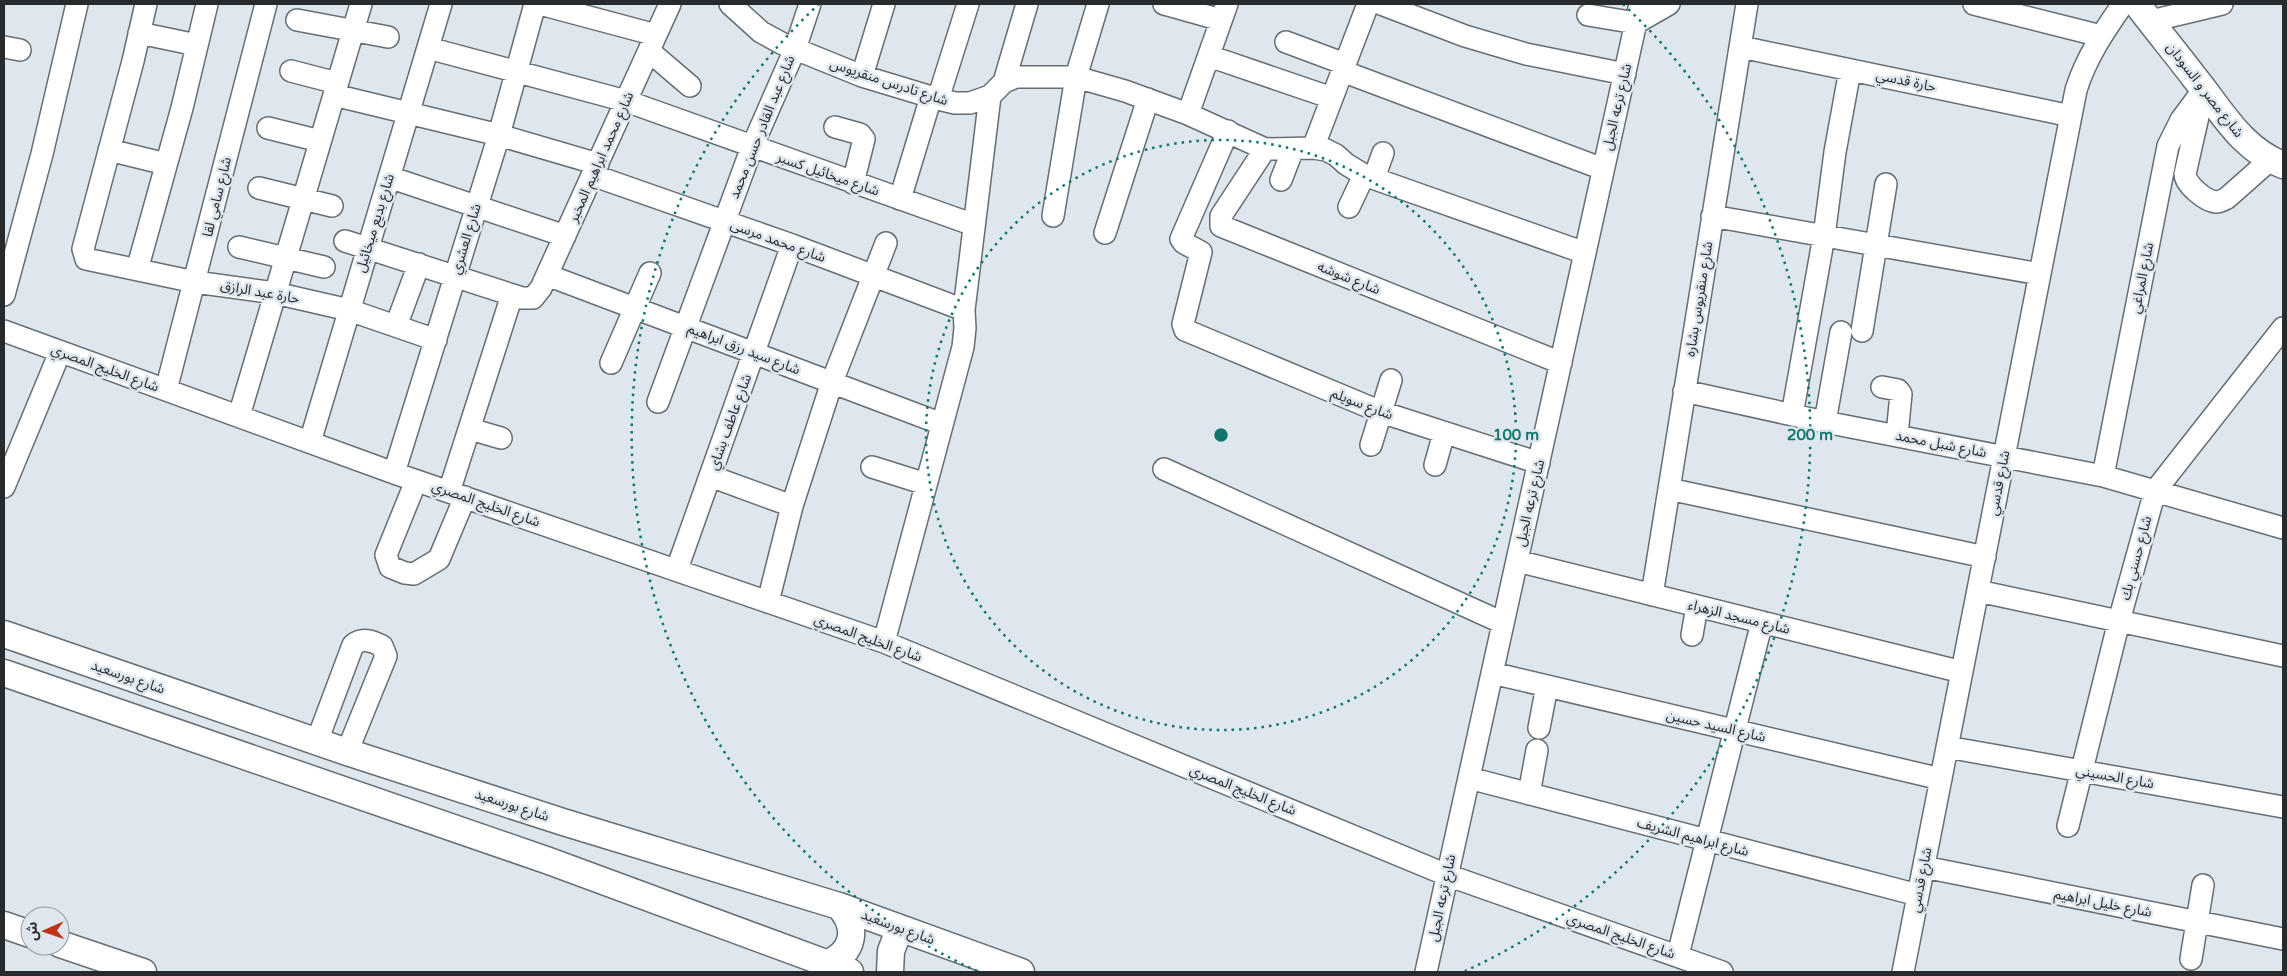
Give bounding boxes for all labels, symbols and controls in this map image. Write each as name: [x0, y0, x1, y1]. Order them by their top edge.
street label: شارع مصر و السودان: [2161, 39, 2247, 142]
street label: شارع عبد القادر حسن محمد: [725, 53, 800, 202]
street label: شارع تادرس منقريوس: [827, 55, 950, 111]
street label: شارع ترعه الجبل: [1599, 62, 1637, 153]
street label: حارة قدسي: [1874, 66, 1938, 98]
street label: شارع محمد ابراهيم المخبر: [564, 89, 639, 227]
street label: شارع ميخائيل كسبر: [773, 148, 882, 201]
street label: شارع سامي لقا: [199, 155, 237, 239]
street label: شارع بديع ميخائيل: [352, 172, 400, 275]
street label: شارع العشري: [447, 201, 487, 277]
street label: شارع محمد مرسى: [727, 216, 828, 268]
street label: شارع منقريوس بشاره: [1681, 240, 1718, 358]
street label: شارع المراغي: [2127, 241, 2159, 315]
street label: شارع شوشه: [1314, 258, 1383, 300]
street label: حارة عبد الرازق: [219, 277, 301, 307]
street label: شارع سيد رزق ابراهيم: [685, 320, 803, 380]
street label: شارع الخليج المصري: [48, 341, 161, 398]
street label: شارع عاطف بشاي: [705, 372, 757, 473]
street label: شارع سويلم: [1328, 384, 1395, 425]
centre of rings: [1212, 426, 1230, 444]
text: 100 m: [1493, 426, 1539, 444]
text: 200 m: [1787, 426, 1833, 444]
street label: شارع شبل محمد: [1894, 427, 1988, 463]
street label: شارع قدسي: [1984, 449, 2016, 517]
street label: شارع ترعه الجبل: [1512, 458, 1550, 549]
street label: شارع الخليج المصري: [429, 477, 542, 533]
street label: شارع حسني بك: [2117, 514, 2158, 603]
street label: شارع مسجد الزهراء: [1686, 596, 1792, 640]
street label: شارع الخليج المصري: [811, 611, 924, 668]
street label: شارع بورسعيد: [88, 656, 167, 699]
street label: شارع السيد حسين: [1664, 706, 1767, 748]
street label: شارع الخليج المصري: [1186, 761, 1299, 821]
street label: شارع الحسيني: [2074, 762, 2155, 794]
street label: شارع بورسعيد: [472, 785, 551, 827]
street label: شارع ابراهيم الشريف: [1635, 814, 1751, 862]
street label: شارع قدسي: [1906, 846, 1938, 914]
street label: شارع ترعه الجبل: [1424, 853, 1461, 944]
street label: شارع خليل ابراهيم: [2052, 885, 2153, 923]
north arrow: [20, 906, 70, 956]
street label: شارع بورسعيد: [858, 906, 937, 950]
street label: شارع الخليج المصري: [1564, 909, 1677, 965]
text: ش: [24, 922, 41, 941]

